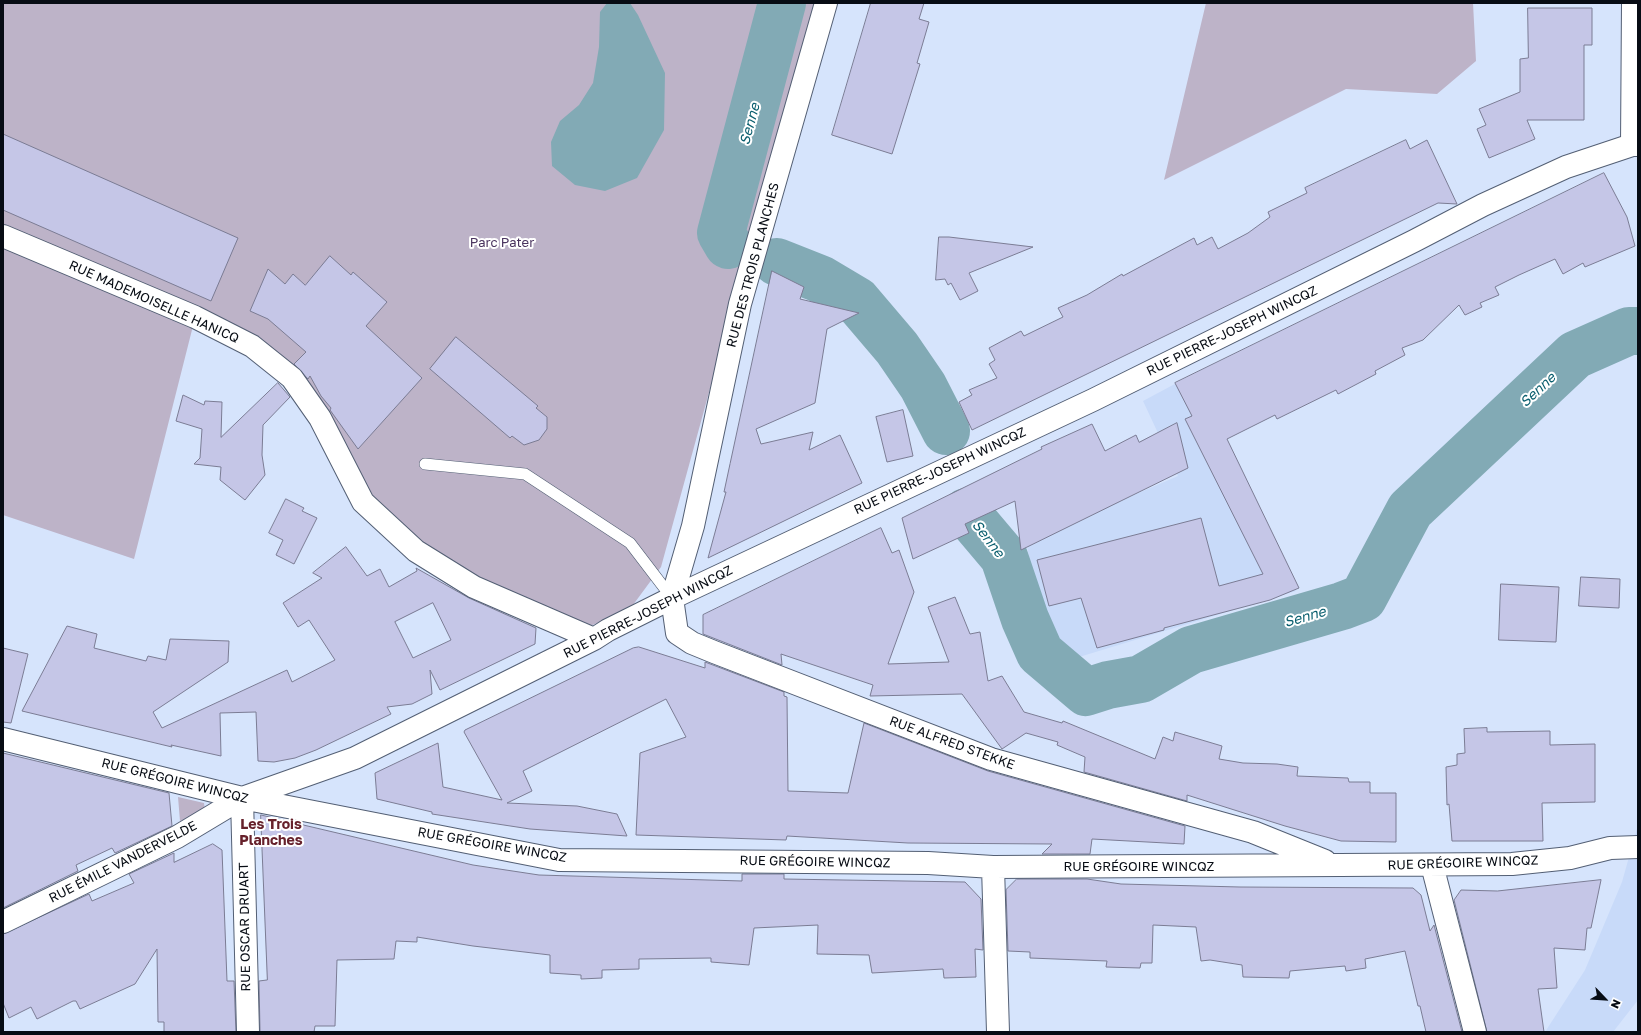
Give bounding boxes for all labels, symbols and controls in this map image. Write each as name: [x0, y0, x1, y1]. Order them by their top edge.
water label: Senne: [736, 101, 764, 147]
street label: RUE DES TROIS PLANCHES: [723, 181, 783, 349]
park label: Parc Pater: [470, 235, 534, 251]
street label: RUE MADEMOISELLE HANICQ: [67, 257, 241, 347]
street label: RUE PIERRE-JOSEPH WINCQZ: [1144, 283, 1320, 379]
water label: Senne: [1517, 369, 1559, 411]
street label: RUE PIERRE-JOSEPH WINCQZ: [852, 424, 1028, 518]
water label: Senne: [968, 517, 1008, 561]
street label: RUE PIERRE-JOSEPH WINCQZ: [561, 562, 735, 662]
water label: Senne: [1282, 603, 1328, 631]
street label: RUE ALFRED STEKKE: [887, 713, 1017, 773]
street label: RUE GRÉGOIRE WINCQZ: [100, 755, 250, 807]
district label: Les Trois Planches: [239, 817, 303, 850]
street label: RUE ÉMILE VANDERVELDE: [46, 818, 200, 906]
street label: RUE GRÉGOIRE WINCQZ: [416, 824, 568, 866]
street label: RUE GRÉGOIRE WINCQZ: [739, 853, 891, 871]
street label: RUE GRÉGOIRE WINCQZ: [1387, 853, 1539, 873]
street label: RUE GRÉGOIRE WINCQZ: [1064, 859, 1214, 875]
street label: RUE OSCAR DRUART: [236, 862, 254, 992]
north arrow: [1585, 979, 1625, 1019]
text: N: [1609, 998, 1624, 1011]

